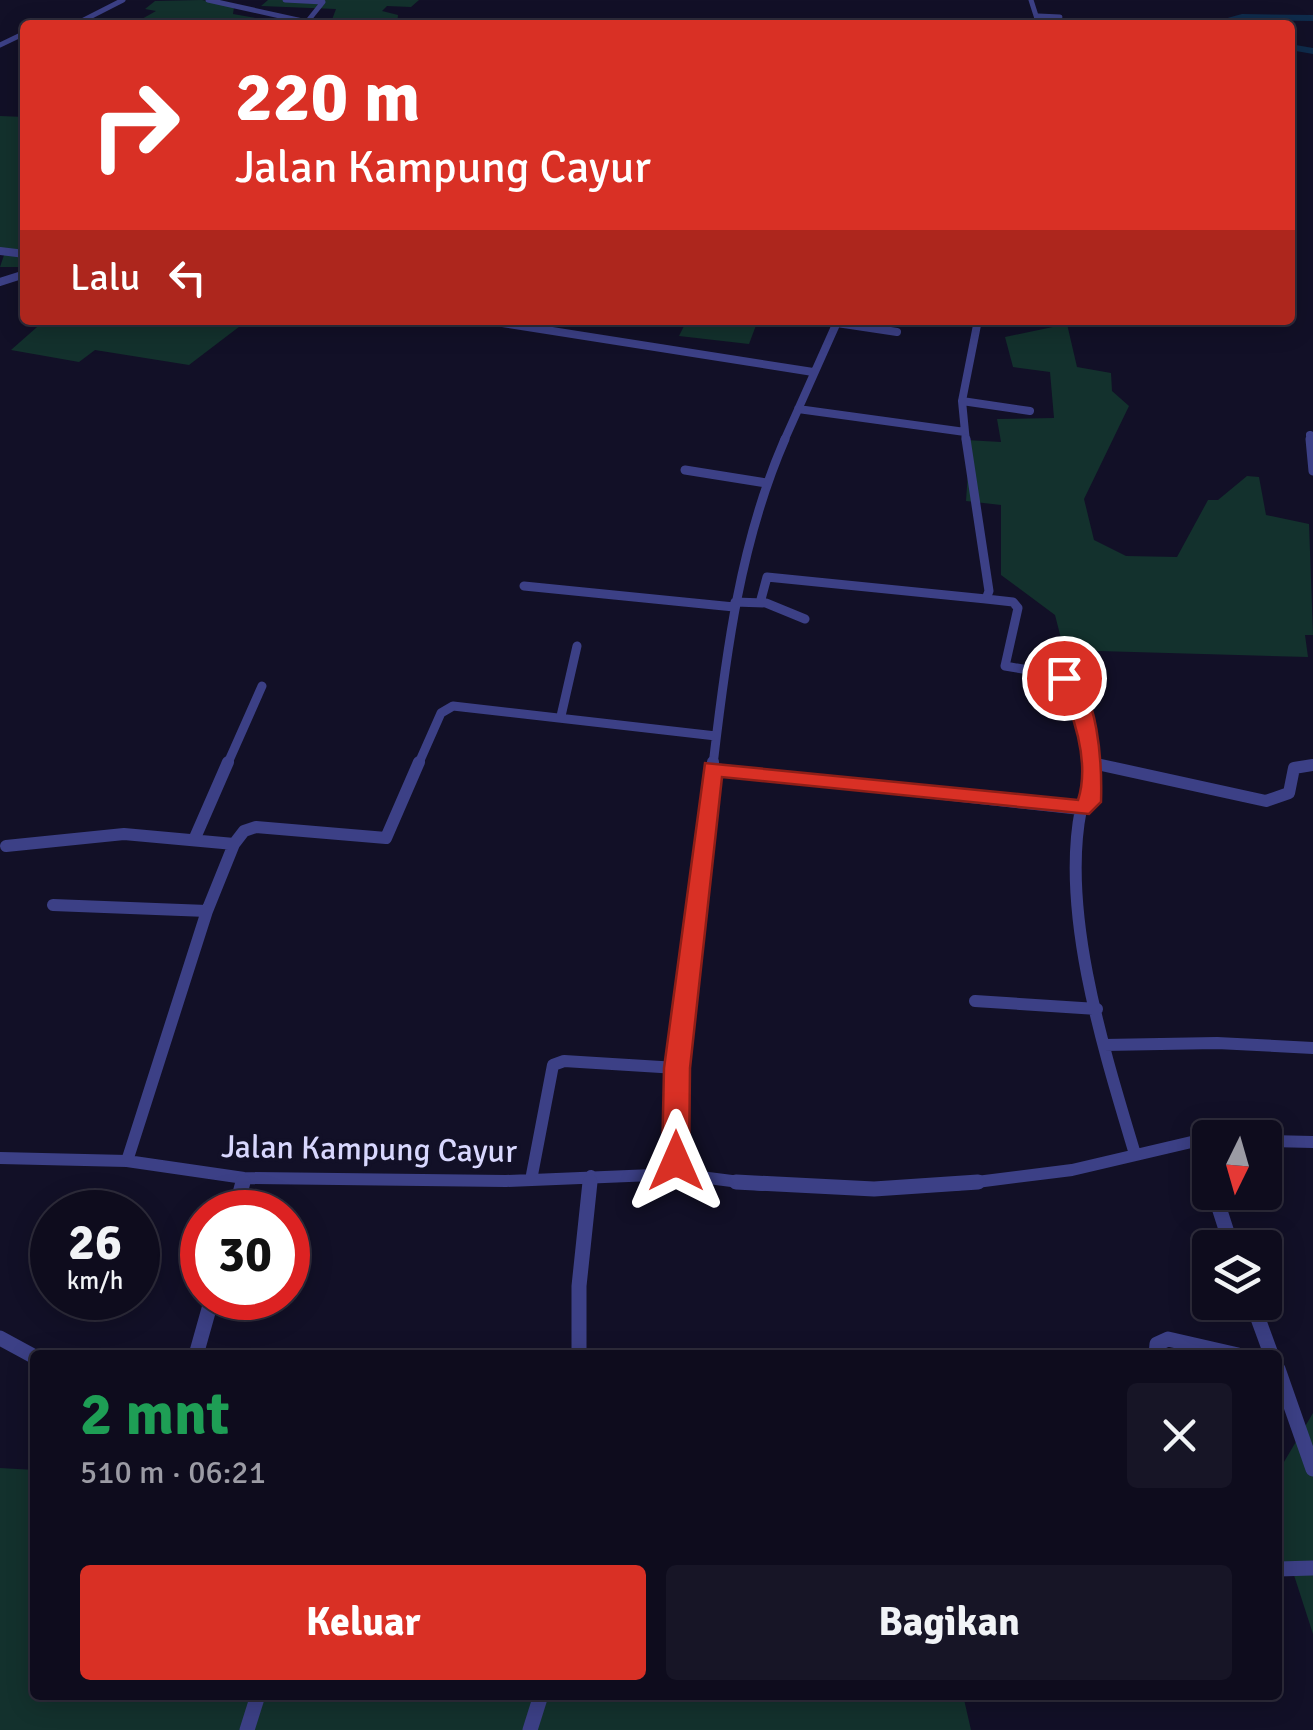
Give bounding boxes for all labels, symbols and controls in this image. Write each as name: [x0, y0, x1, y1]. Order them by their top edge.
text: 220 m: [235, 54, 420, 140]
icon: right: [70, 60, 200, 190]
text: Jalan Kampung Cayur: [235, 140, 651, 195]
icon: left: [160, 250, 215, 305]
text: Lalu: [70, 254, 140, 301]
pin: [1022, 636, 1107, 721]
icon: arrive: [1037, 651, 1092, 706]
position arrow: [624, 1109, 728, 1213]
north arrow: [1192, 1120, 1282, 1210]
map controls: [1192, 1120, 1282, 1320]
street label: Jalan Kampung Cayur: [221, 1127, 517, 1171]
speed limit sign: 30: [180, 1190, 310, 1320]
text: 26: [68, 1212, 122, 1274]
button: layers: [1192, 1230, 1282, 1320]
text: km/h: [67, 1265, 123, 1296]
text: 2 mnt: [80, 1378, 229, 1452]
button: close: [1127, 1383, 1232, 1488]
text: 510 m · 06:21: [80, 1453, 266, 1492]
button: Keluar: [80, 1565, 646, 1680]
button: Bagikan: [666, 1565, 1232, 1680]

